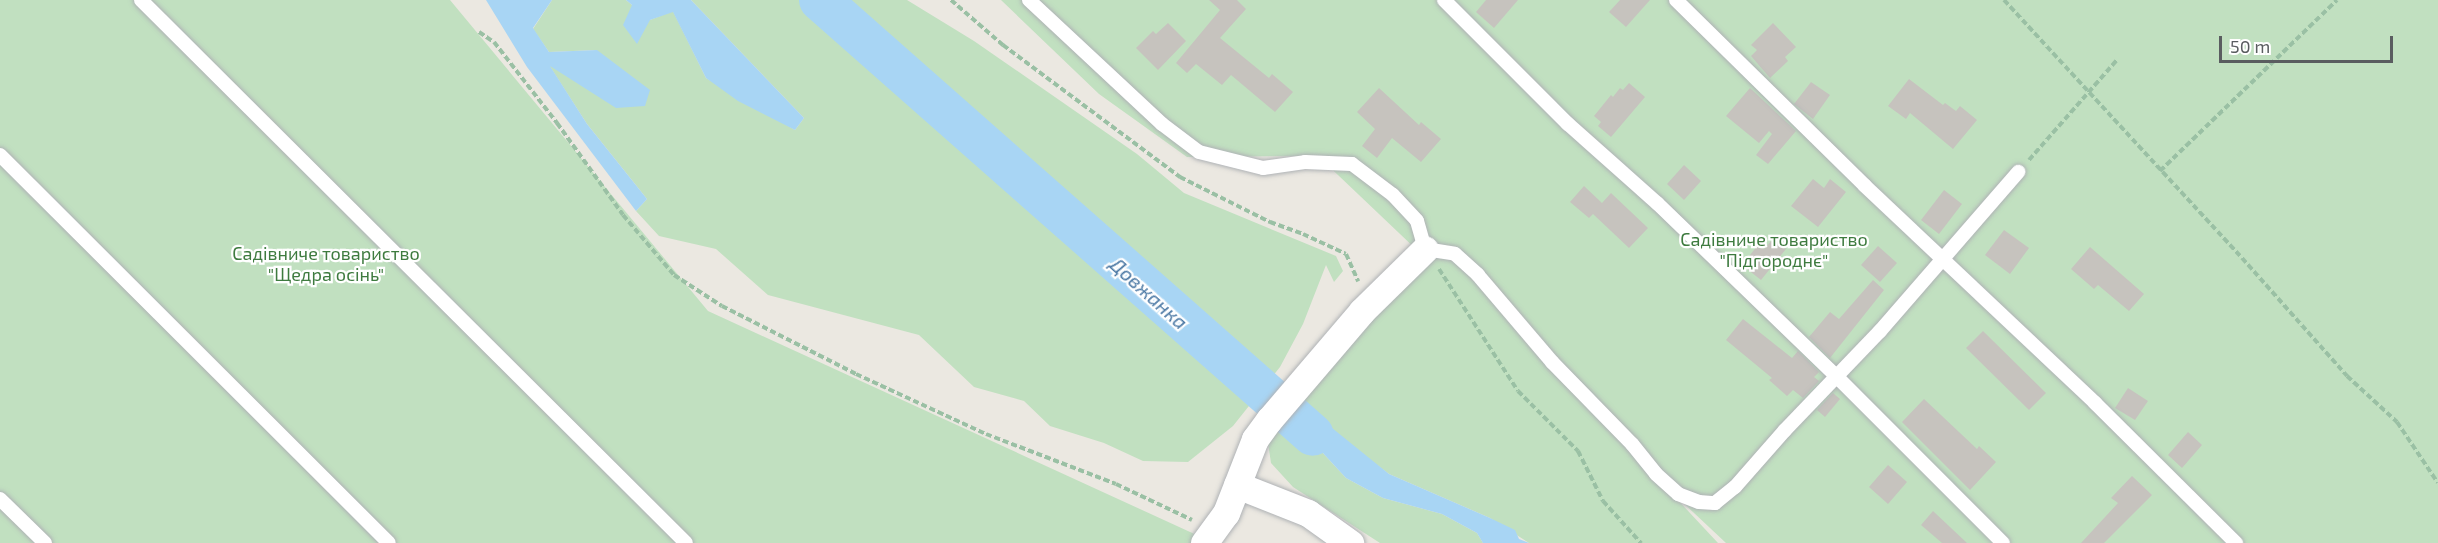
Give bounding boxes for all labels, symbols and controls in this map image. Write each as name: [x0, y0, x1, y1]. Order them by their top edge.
scale bar: [2222, 24, 2396, 62]
text: 50 m: [2230, 35, 2270, 57]
park label: Садівниче товариство "Підгороднє": [1680, 229, 1868, 272]
park label: Садівниче товариство "Щедра осінь": [232, 243, 420, 286]
water label: Довжанка: [1105, 252, 1193, 334]

